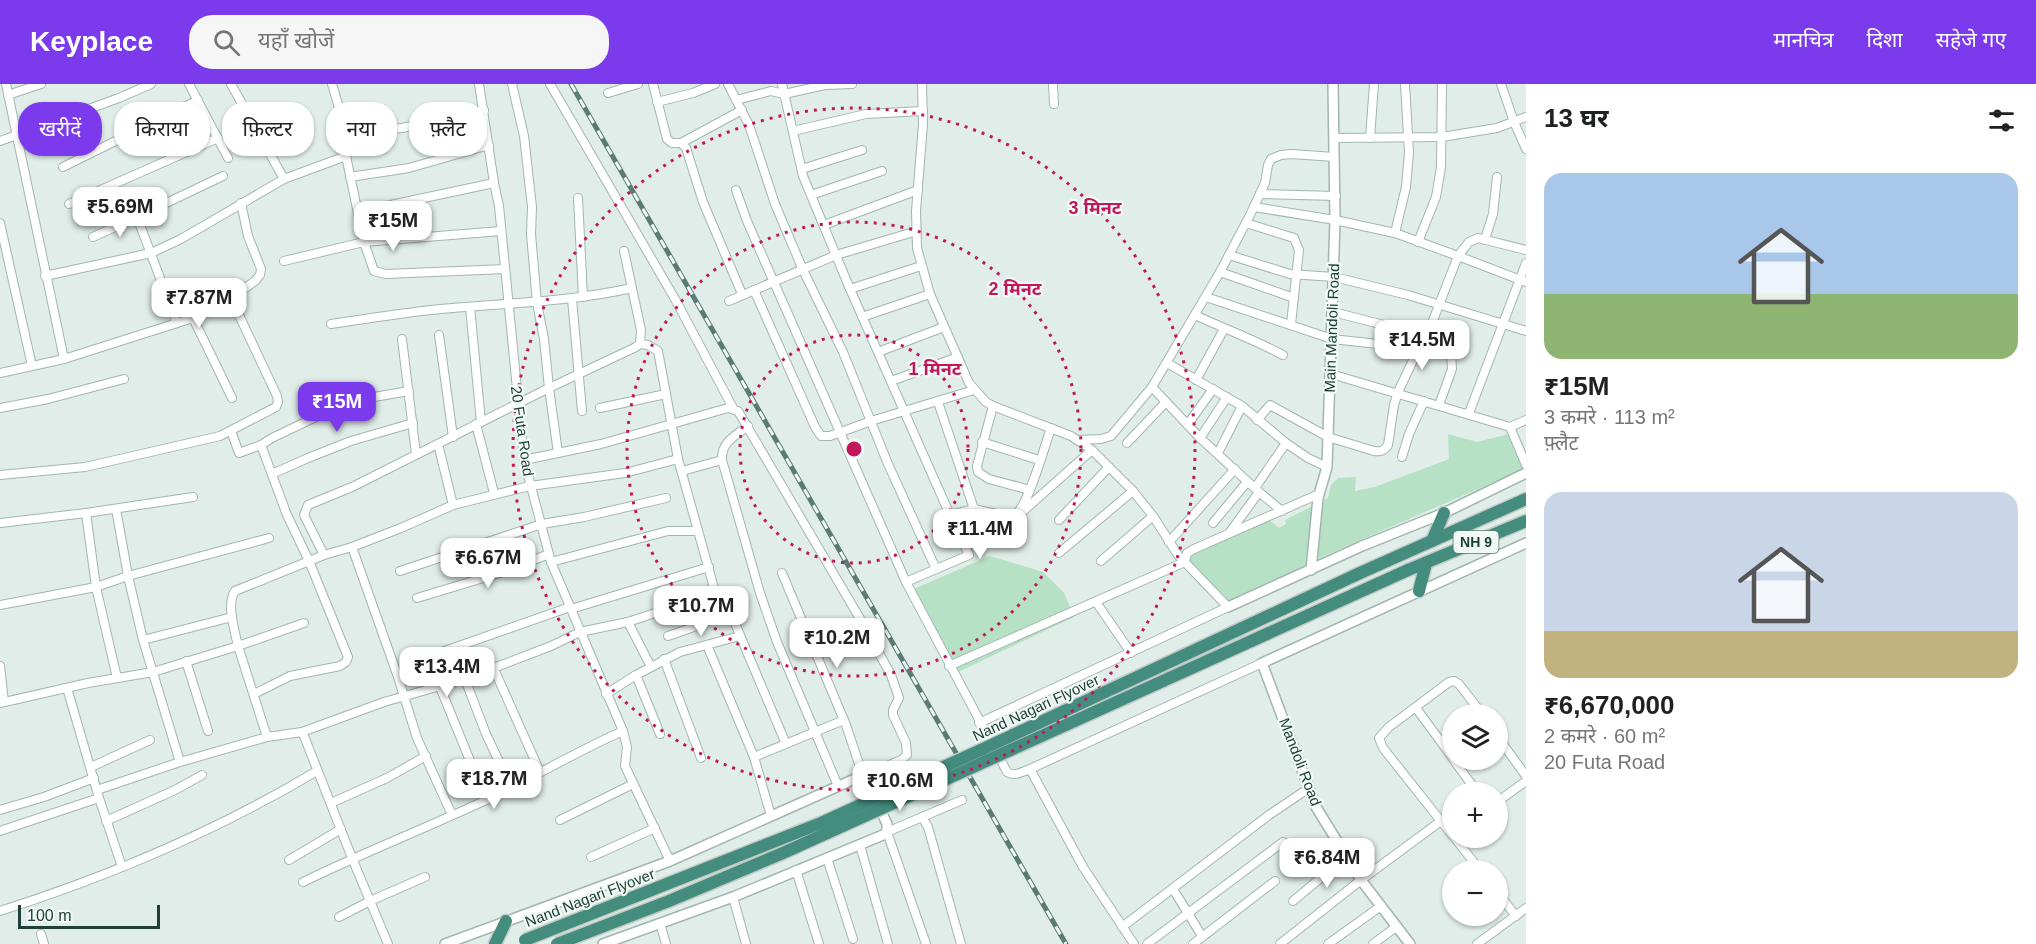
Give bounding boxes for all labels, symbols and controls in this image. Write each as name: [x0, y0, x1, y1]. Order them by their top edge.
search box: [189, 15, 609, 69]
text: Keyplace: [30, 26, 153, 57]
icon: search: [210, 26, 243, 59]
text: यहाँ खोजें: [258, 28, 334, 53]
text: मानचित्र: [1773, 28, 1833, 51]
text: दिशा: [1866, 28, 1903, 51]
text: सहेजे गए: [1936, 28, 2006, 51]
chip: खरीदें: [18, 102, 102, 156]
chip: किराया: [114, 102, 210, 156]
chip: फ़िल्टर: [222, 102, 314, 156]
chip: नया: [326, 102, 397, 156]
chip: फ़्लैट: [409, 102, 487, 156]
text: 13 घर: [1544, 103, 1608, 133]
icon: filters: [1985, 104, 2018, 137]
pin: ₹5.69M: [71, 187, 169, 238]
text: ₹5.69M: [86, 195, 154, 217]
text: 3 मिनट: [1069, 198, 1122, 218]
pin: ₹15M: [357, 201, 429, 252]
text: ₹15M: [368, 209, 418, 231]
icon: home: [1727, 212, 1835, 320]
street label: Main Mandoli Road: [1321, 263, 1342, 393]
pin: ₹7.87M: [150, 278, 248, 329]
text: 2 मिनट: [989, 279, 1042, 299]
text: ₹7.87M: [165, 286, 233, 308]
pin: ₹14.5M: [1373, 320, 1471, 371]
text: ₹14.5M: [1388, 328, 1456, 350]
text: 1 मिनट: [909, 359, 962, 379]
text: ₹15M: [1544, 371, 1609, 401]
pin: ₹15M: [301, 382, 373, 433]
street label: 20 Futa Road: [508, 385, 537, 477]
text: ₹15M: [312, 390, 362, 412]
text: 3 कमरे · 113 m²: [1544, 406, 1675, 428]
text: फ़्लैट: [1544, 432, 1579, 454]
centre of rings: [844, 439, 864, 459]
pin: ₹11.4M: [931, 509, 1029, 560]
text: ₹11.4M: [947, 517, 1013, 539]
road number: NH 9: [1454, 531, 1498, 553]
icon: home: [1727, 531, 1835, 639]
pin: ₹6.67M: [439, 538, 537, 589]
text: ₹6.67M: [454, 546, 522, 568]
pin: ₹10.7M: [652, 586, 750, 637]
text: ₹10.7M: [667, 594, 735, 616]
pin: ₹10.2M: [788, 618, 886, 669]
text: ₹10.2M: [803, 626, 871, 648]
pin: ₹13.4M: [398, 647, 496, 698]
text: ₹13.4M: [413, 655, 481, 677]
street label: Nand Nagari Flyover: [970, 671, 1102, 744]
text: ₹6,670,000: [1544, 690, 1675, 720]
map controls: [1442, 704, 1508, 926]
button: layers: [1442, 704, 1508, 770]
street label: Mandoli Road: [1276, 716, 1325, 808]
text: 2 कमरे · 60 m²: [1544, 725, 1665, 747]
text: 20 Futa Road: [1544, 751, 1665, 773]
pin: ₹18.7M: [445, 759, 543, 810]
pin: ₹10.6M: [851, 761, 949, 812]
text: ₹18.7M: [460, 767, 528, 789]
text: ₹10.6M: [866, 769, 934, 791]
button: +: [1442, 782, 1508, 848]
pin: ₹6.84M: [1278, 838, 1376, 889]
text: ₹6.84M: [1293, 846, 1361, 868]
button: −: [1442, 860, 1508, 926]
street label: Nand Nagari Flyover: [523, 865, 657, 930]
scale bar: [18, 902, 160, 930]
text: 100 m: [27, 907, 71, 924]

